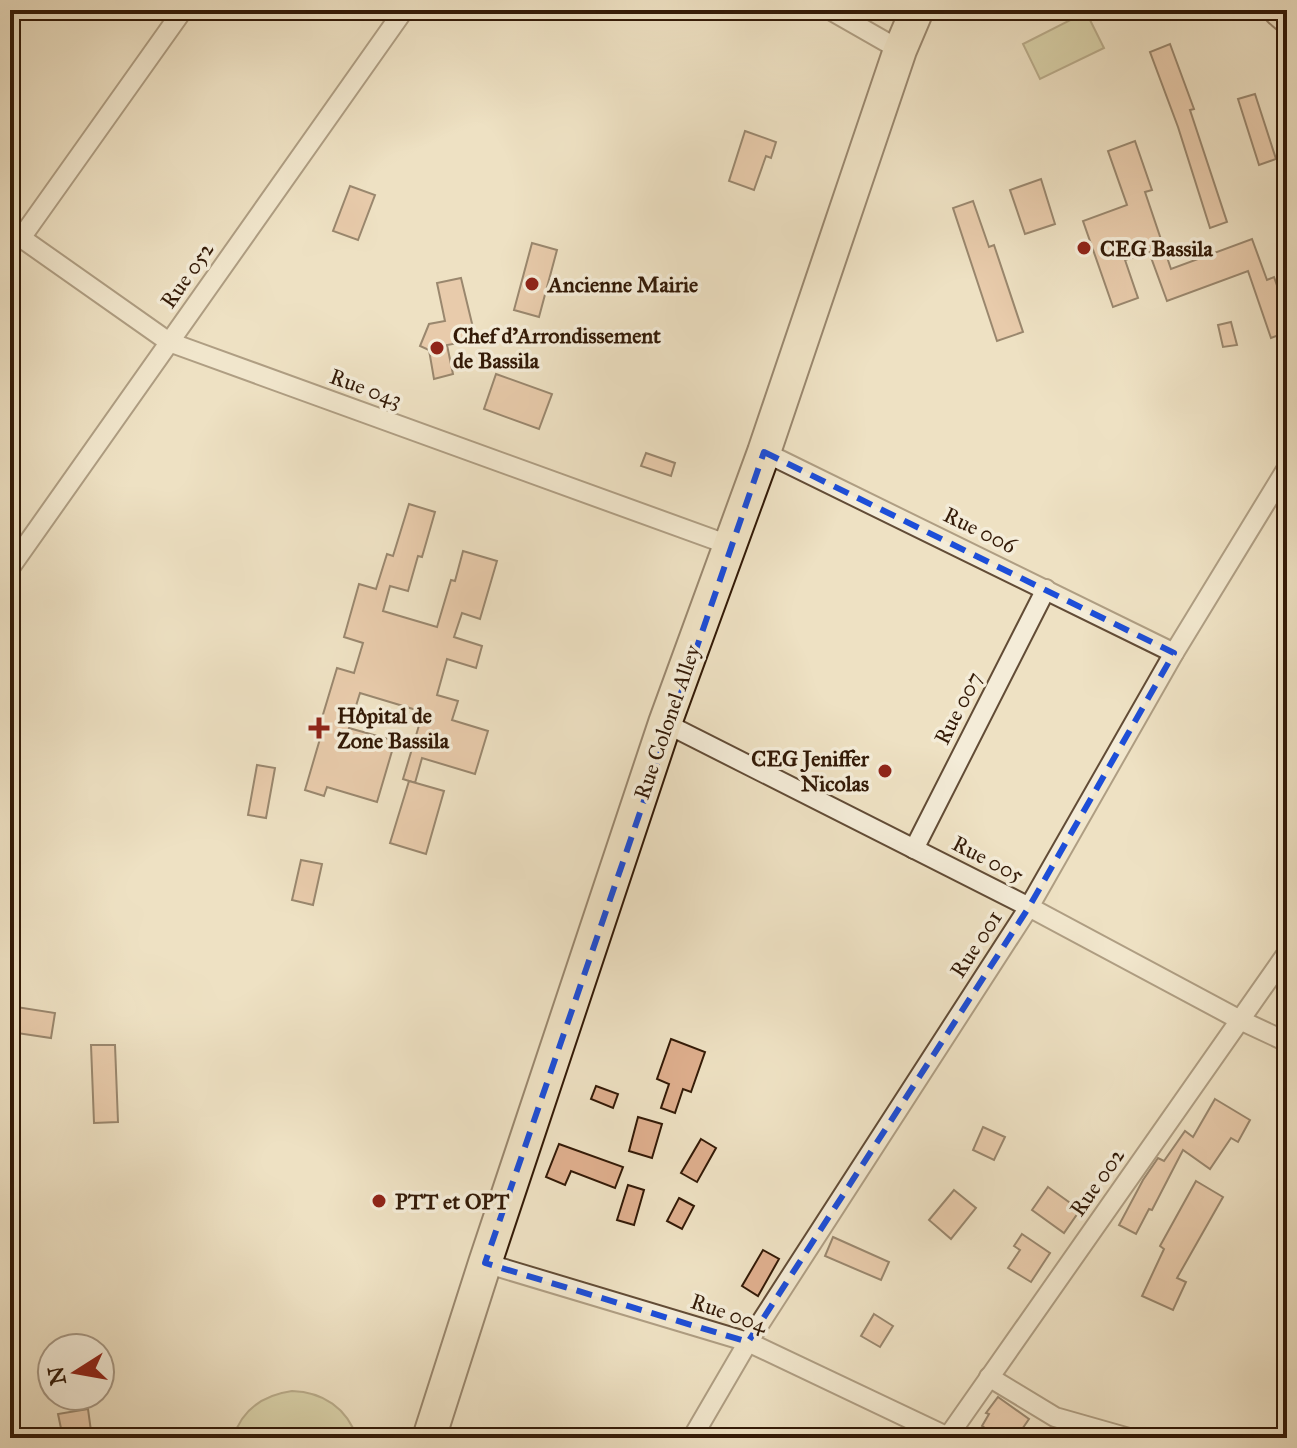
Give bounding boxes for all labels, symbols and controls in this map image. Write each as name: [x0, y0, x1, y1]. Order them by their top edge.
place label: CEG Bassila: [1100, 235, 1213, 262]
street label: Rue 052: [154, 237, 220, 313]
marker: CEG Bassila: [1075, 239, 1093, 257]
place label: Ancienne Mairie: [546, 271, 698, 298]
marker: Ancienne Mairie: [523, 275, 541, 293]
place label: Chef d'Arrondissement de Bassila: [453, 322, 661, 374]
marker: Chef d'Arrondissement de Bassila: [428, 339, 446, 357]
street label: Rue 043: [326, 363, 406, 413]
street label: Rue 006: [939, 501, 1022, 560]
street label: Rue Colonel Alley: [628, 640, 706, 803]
street label: Rue 007: [928, 667, 988, 749]
place label: Hôpital de Zone Bassila: [337, 702, 450, 754]
marker: Hôpital de Zone Bassila: [308, 717, 330, 739]
place label: CEG Jeniffer Nicolas: [751, 745, 870, 797]
marker: CEG Jeniffer Nicolas: [876, 762, 894, 780]
street label: Rue 005: [948, 830, 1028, 888]
street label: Rue 001: [944, 905, 1008, 983]
street label: Rue 002: [1064, 1142, 1130, 1221]
place label: PTT et OPT: [395, 1188, 510, 1215]
marker: PTT et OPT: [370, 1192, 388, 1210]
street label: Rue 004: [687, 1287, 771, 1339]
north arrow: [36, 1332, 116, 1412]
text: N: [42, 1364, 72, 1387]

